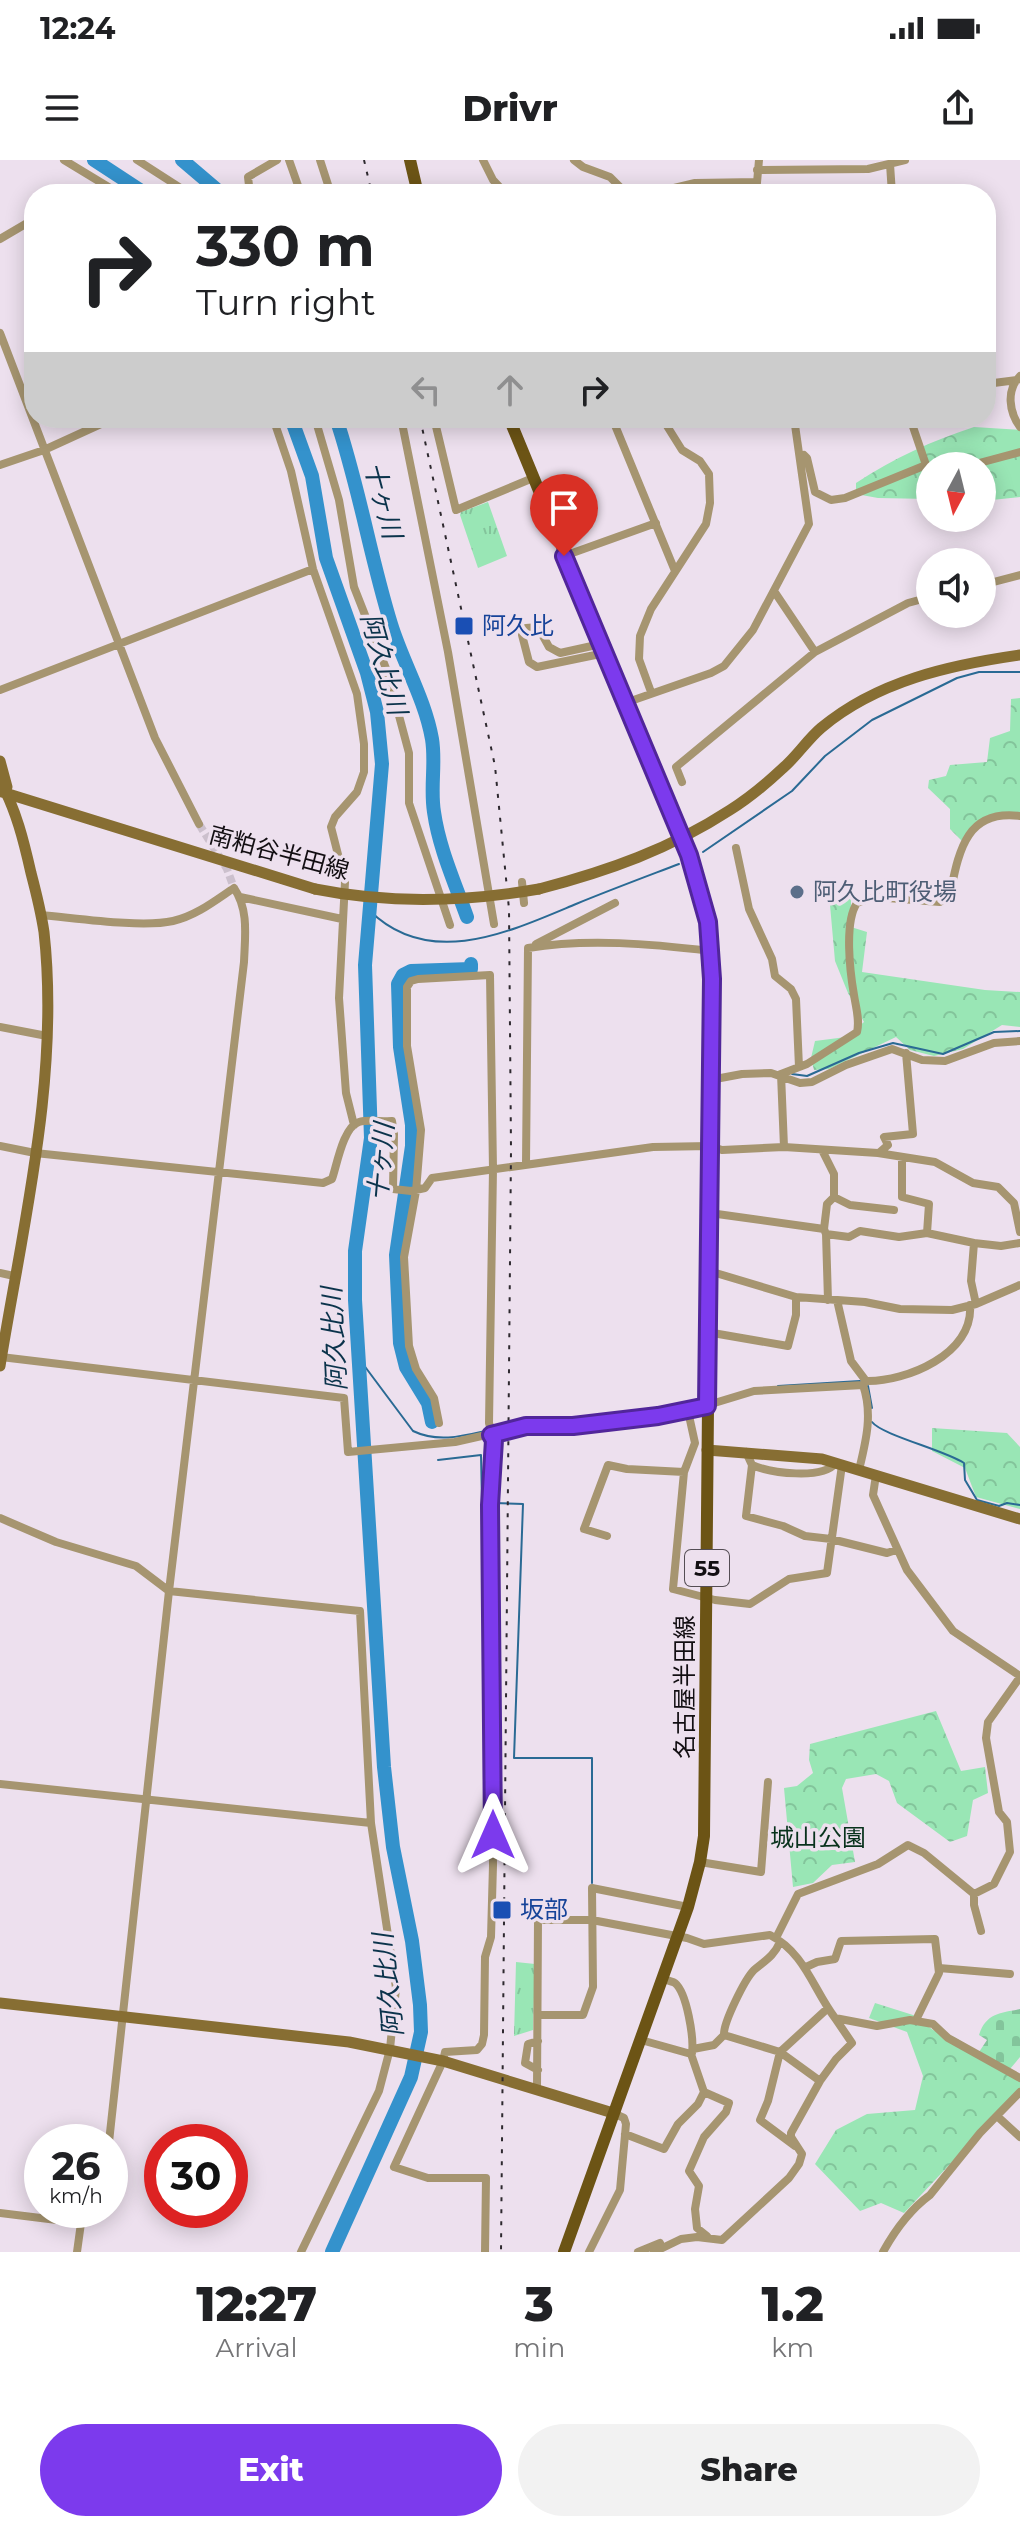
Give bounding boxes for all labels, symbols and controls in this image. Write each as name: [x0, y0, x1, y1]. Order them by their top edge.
text: 12:24: [40, 10, 115, 47]
icon: menu: [40, 86, 84, 130]
text: Drivr: [462, 86, 558, 130]
icon: share: [936, 86, 980, 130]
text: 330 m: [196, 212, 375, 280]
icon: right: [64, 216, 168, 320]
text: Turn right: [196, 280, 376, 324]
icon: left: [404, 368, 448, 412]
icon: ahead: [488, 368, 532, 412]
icon: right: [572, 368, 616, 412]
north arrow: [916, 452, 996, 532]
map controls: [916, 452, 996, 628]
water label: 十ヶ川: [357, 458, 409, 545]
pin: [530, 474, 598, 556]
icon: arrive: [542, 486, 586, 530]
button: sound: [916, 548, 996, 628]
water label: 阿久比川: [354, 610, 415, 721]
place label: 阿久比: [482, 611, 554, 640]
marker: 阿久比: [453, 615, 475, 637]
street label: 南粕谷半田線: [206, 820, 352, 885]
place label: 阿久比町役場: [813, 877, 957, 906]
marker: 阿久比町役場: [788, 883, 806, 901]
water label: 十ヶ川: [362, 1119, 401, 1202]
water label: 阿久比川: [315, 1283, 353, 1392]
road number: 55: [685, 1550, 729, 1586]
street label: 名古屋半田線: [670, 1615, 699, 1759]
position arrow: [451, 1793, 535, 1877]
park label: 城山公園: [770, 1823, 866, 1852]
place label: 坂部: [520, 1895, 568, 1924]
marker: 坂部: [491, 1899, 513, 1921]
water label: 阿久比川: [366, 1929, 409, 2038]
speed limit sign: 30: [144, 2124, 248, 2228]
text: 26: [51, 2141, 101, 2190]
text: km/h: [49, 2184, 103, 2208]
text: 12:27: [196, 2275, 317, 2333]
text: 3: [525, 2275, 554, 2333]
text: 1.2: [762, 2275, 824, 2333]
text: Arrival: [216, 2332, 298, 2364]
text: min: [513, 2332, 565, 2364]
text: km: [771, 2332, 814, 2364]
button: Exit: [40, 2424, 502, 2516]
button: Share: [518, 2424, 980, 2516]

